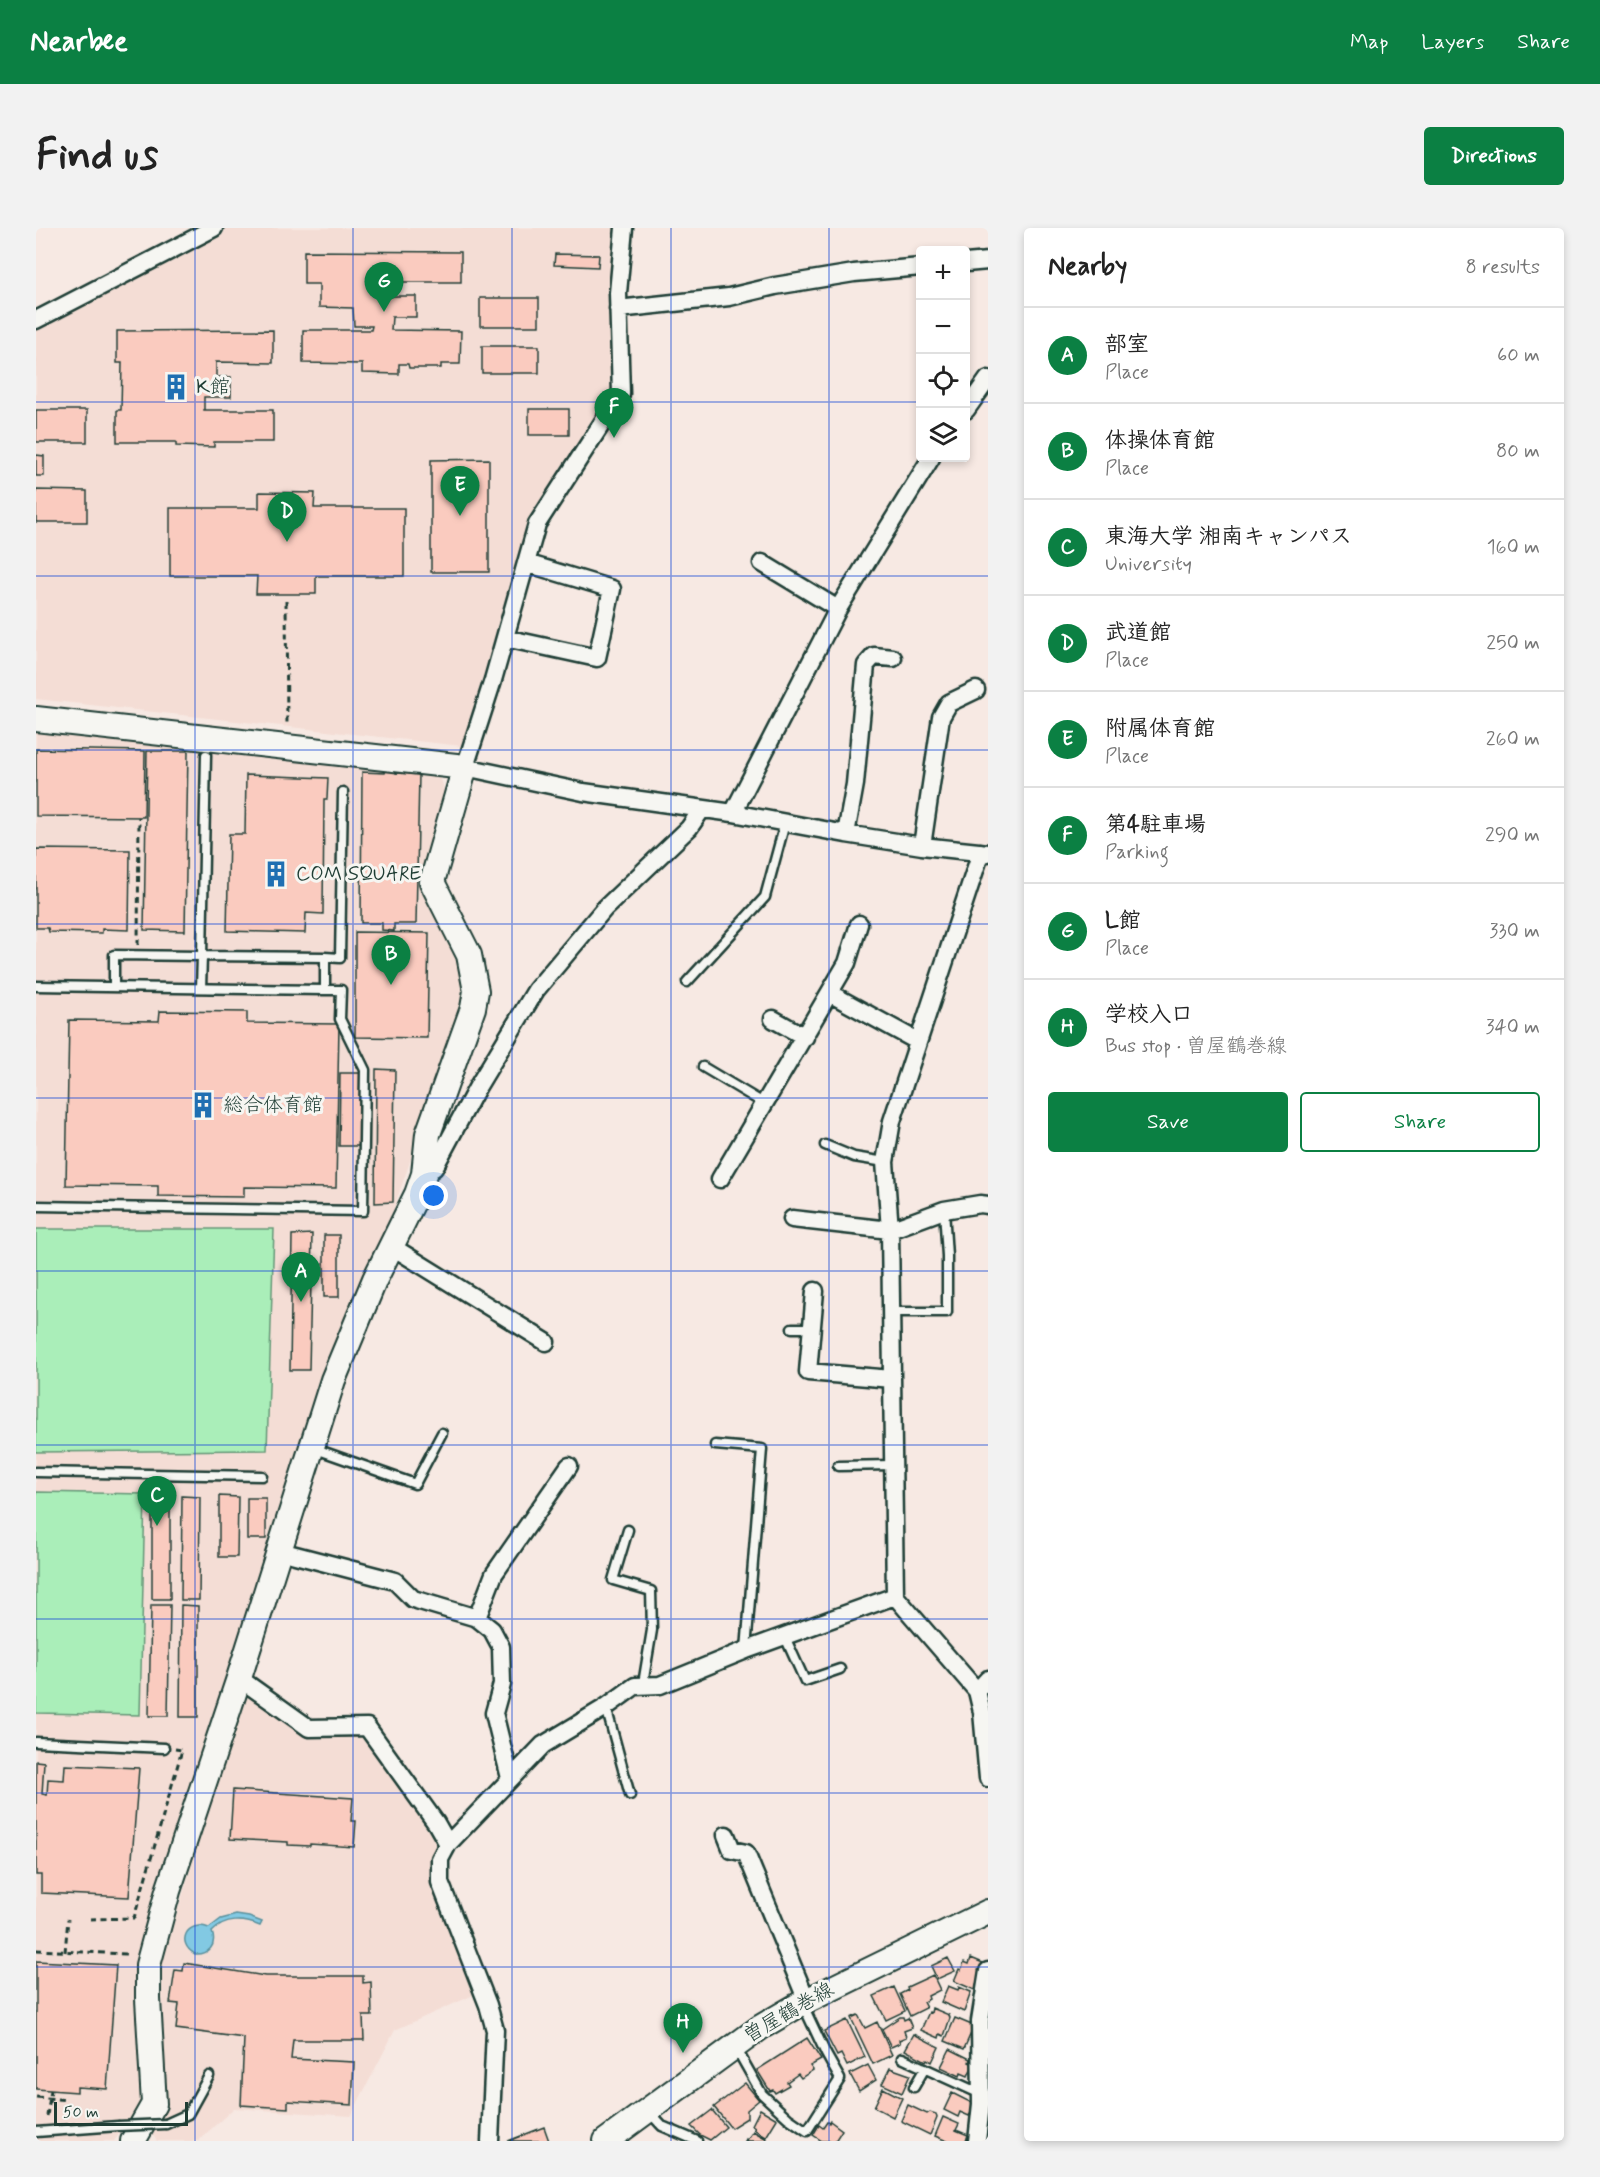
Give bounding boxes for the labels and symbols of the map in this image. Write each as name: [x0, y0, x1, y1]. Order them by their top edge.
pin: G: [364, 262, 404, 312]
building icon: K館: [161, 372, 191, 402]
place label: K館: [196, 374, 230, 401]
pin: F: [594, 388, 634, 438]
pin: E: [440, 466, 480, 516]
pin: D: [268, 492, 306, 542]
building icon: COM SQUARE: [261, 859, 291, 889]
place label: COM SQUARE: [296, 861, 421, 888]
pin: B: [372, 936, 410, 985]
building icon: 総合体育館: [188, 1090, 218, 1120]
place label: 総合体育館: [223, 1092, 323, 1119]
your location: [419, 1181, 448, 1210]
pin: A: [282, 1252, 320, 1302]
pin: C: [138, 1476, 176, 1526]
street label: 曽屋鶴巻線: [739, 1976, 839, 2050]
pin: H: [664, 2004, 702, 2053]
scale bar: [54, 2099, 188, 2126]

